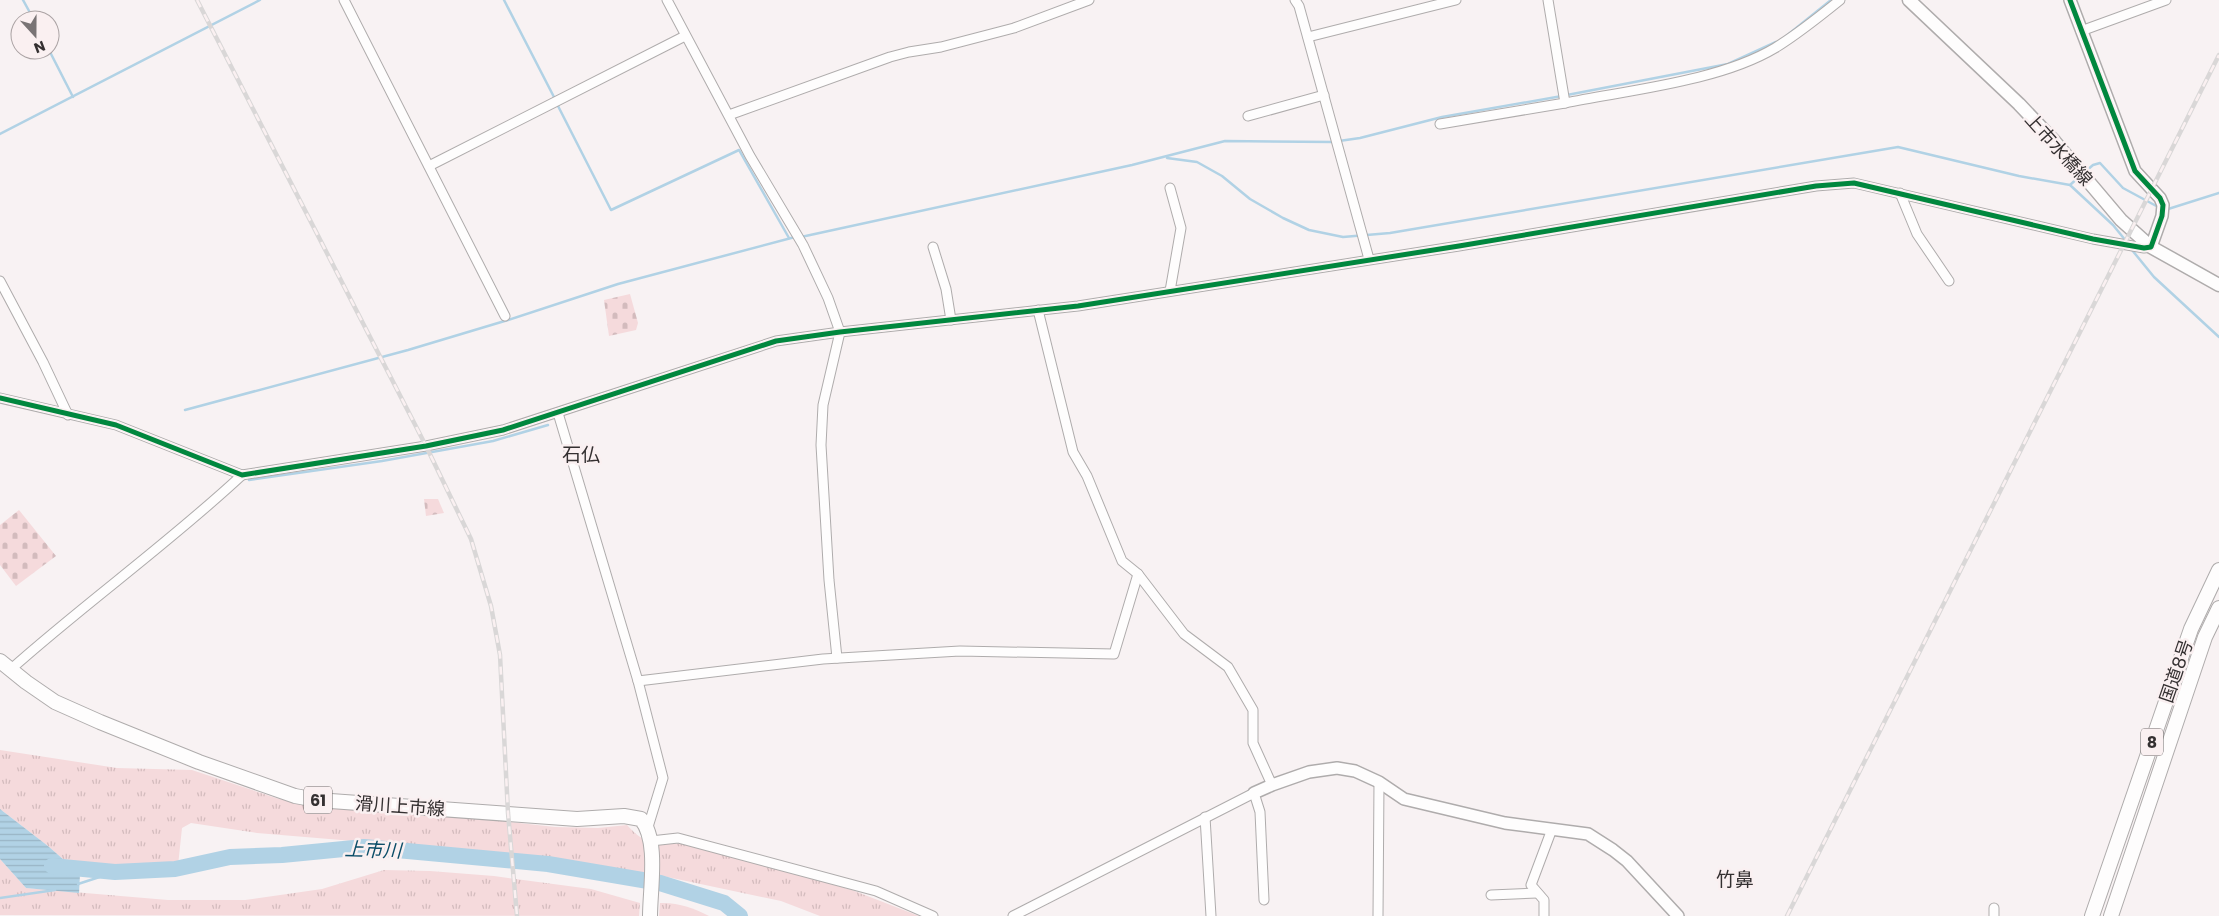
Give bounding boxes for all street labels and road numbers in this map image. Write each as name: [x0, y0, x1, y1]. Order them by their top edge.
street label: 上市水橋線: [2020, 107, 2098, 191]
street label: 国道8号: [2154, 636, 2198, 706]
road number: 8: [2141, 729, 2163, 756]
road number: 61: [304, 786, 332, 814]
street label: 滑川上市線: [354, 790, 446, 822]

